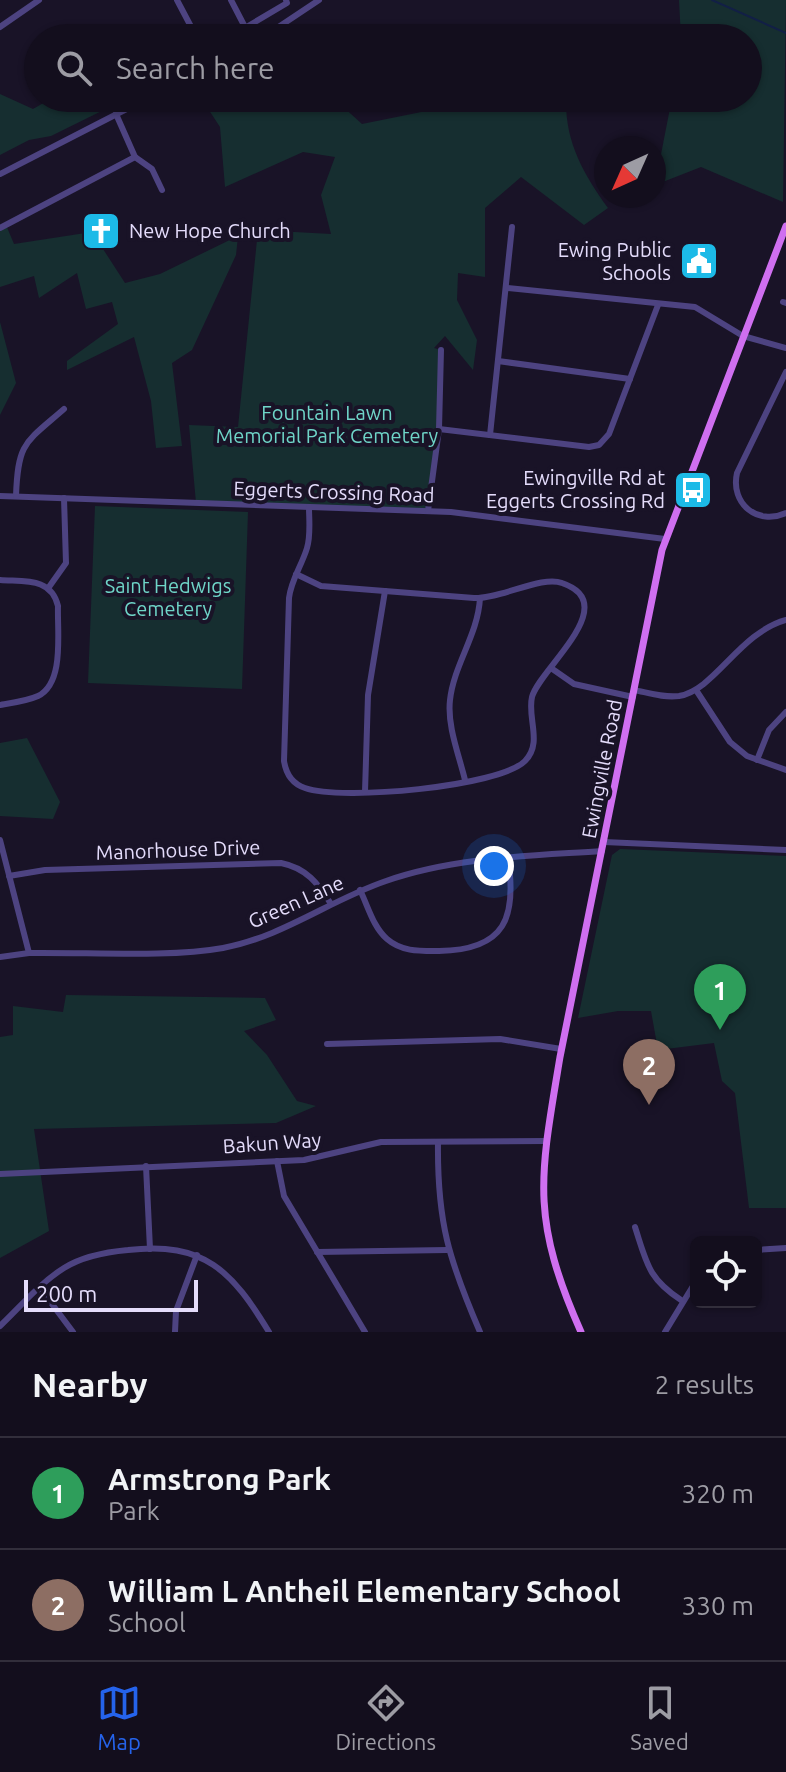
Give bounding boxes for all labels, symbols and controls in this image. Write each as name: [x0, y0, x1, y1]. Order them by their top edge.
search box: [24, 24, 762, 112]
icon: search: [52, 46, 96, 90]
text: Search here: [116, 51, 275, 85]
north arrow: [594, 136, 666, 208]
church icon: New Hope Church: [80, 210, 122, 252]
place label: New Hope Church: [129, 219, 291, 242]
place label: Ewing Public Schools: [558, 238, 671, 284]
public building icon: Ewing Public Schools: [678, 240, 720, 282]
park label: Fountain Lawn Memorial Park Cemetery: [216, 401, 439, 447]
place label: Ewingville Rd at Eggerts Crossing Rd: [486, 466, 665, 512]
bus stop icon: Ewingville Rd at Eggerts Crossing Rd: [672, 469, 714, 511]
street label: Eggerts Crossing Road: [233, 476, 435, 507]
park label: Saint Hedwigs Cemetery: [105, 574, 231, 620]
street label: Ewingville Road: [577, 697, 626, 840]
street label: Manorhouse Drive: [95, 835, 261, 864]
your location: [474, 846, 514, 886]
street label: Green Lane: [245, 870, 347, 933]
pin: 1: [694, 964, 746, 1030]
pin: 2: [623, 1039, 675, 1105]
street label: Bakun Way: [222, 1128, 322, 1157]
map controls: [690, 1236, 762, 1308]
button: locate: [690, 1236, 762, 1308]
scale bar: [24, 1276, 198, 1312]
text: 200 m: [36, 1281, 97, 1306]
text: Nearby: [32, 1365, 147, 1403]
text: 2 results: [655, 1370, 754, 1399]
text: Armstrong Park: [108, 1462, 331, 1496]
text: 1: [51, 1479, 65, 1508]
text: 320 m: [682, 1479, 754, 1508]
text: Park: [108, 1496, 160, 1525]
text: William L Antheil Elementary School: [108, 1574, 621, 1608]
text: 2: [51, 1591, 65, 1620]
text: 330 m: [682, 1591, 754, 1620]
text: School: [108, 1608, 186, 1637]
tab: Map: [97, 1681, 141, 1754]
tab: Directions: [335, 1681, 436, 1754]
tab: Saved: [630, 1681, 689, 1754]

